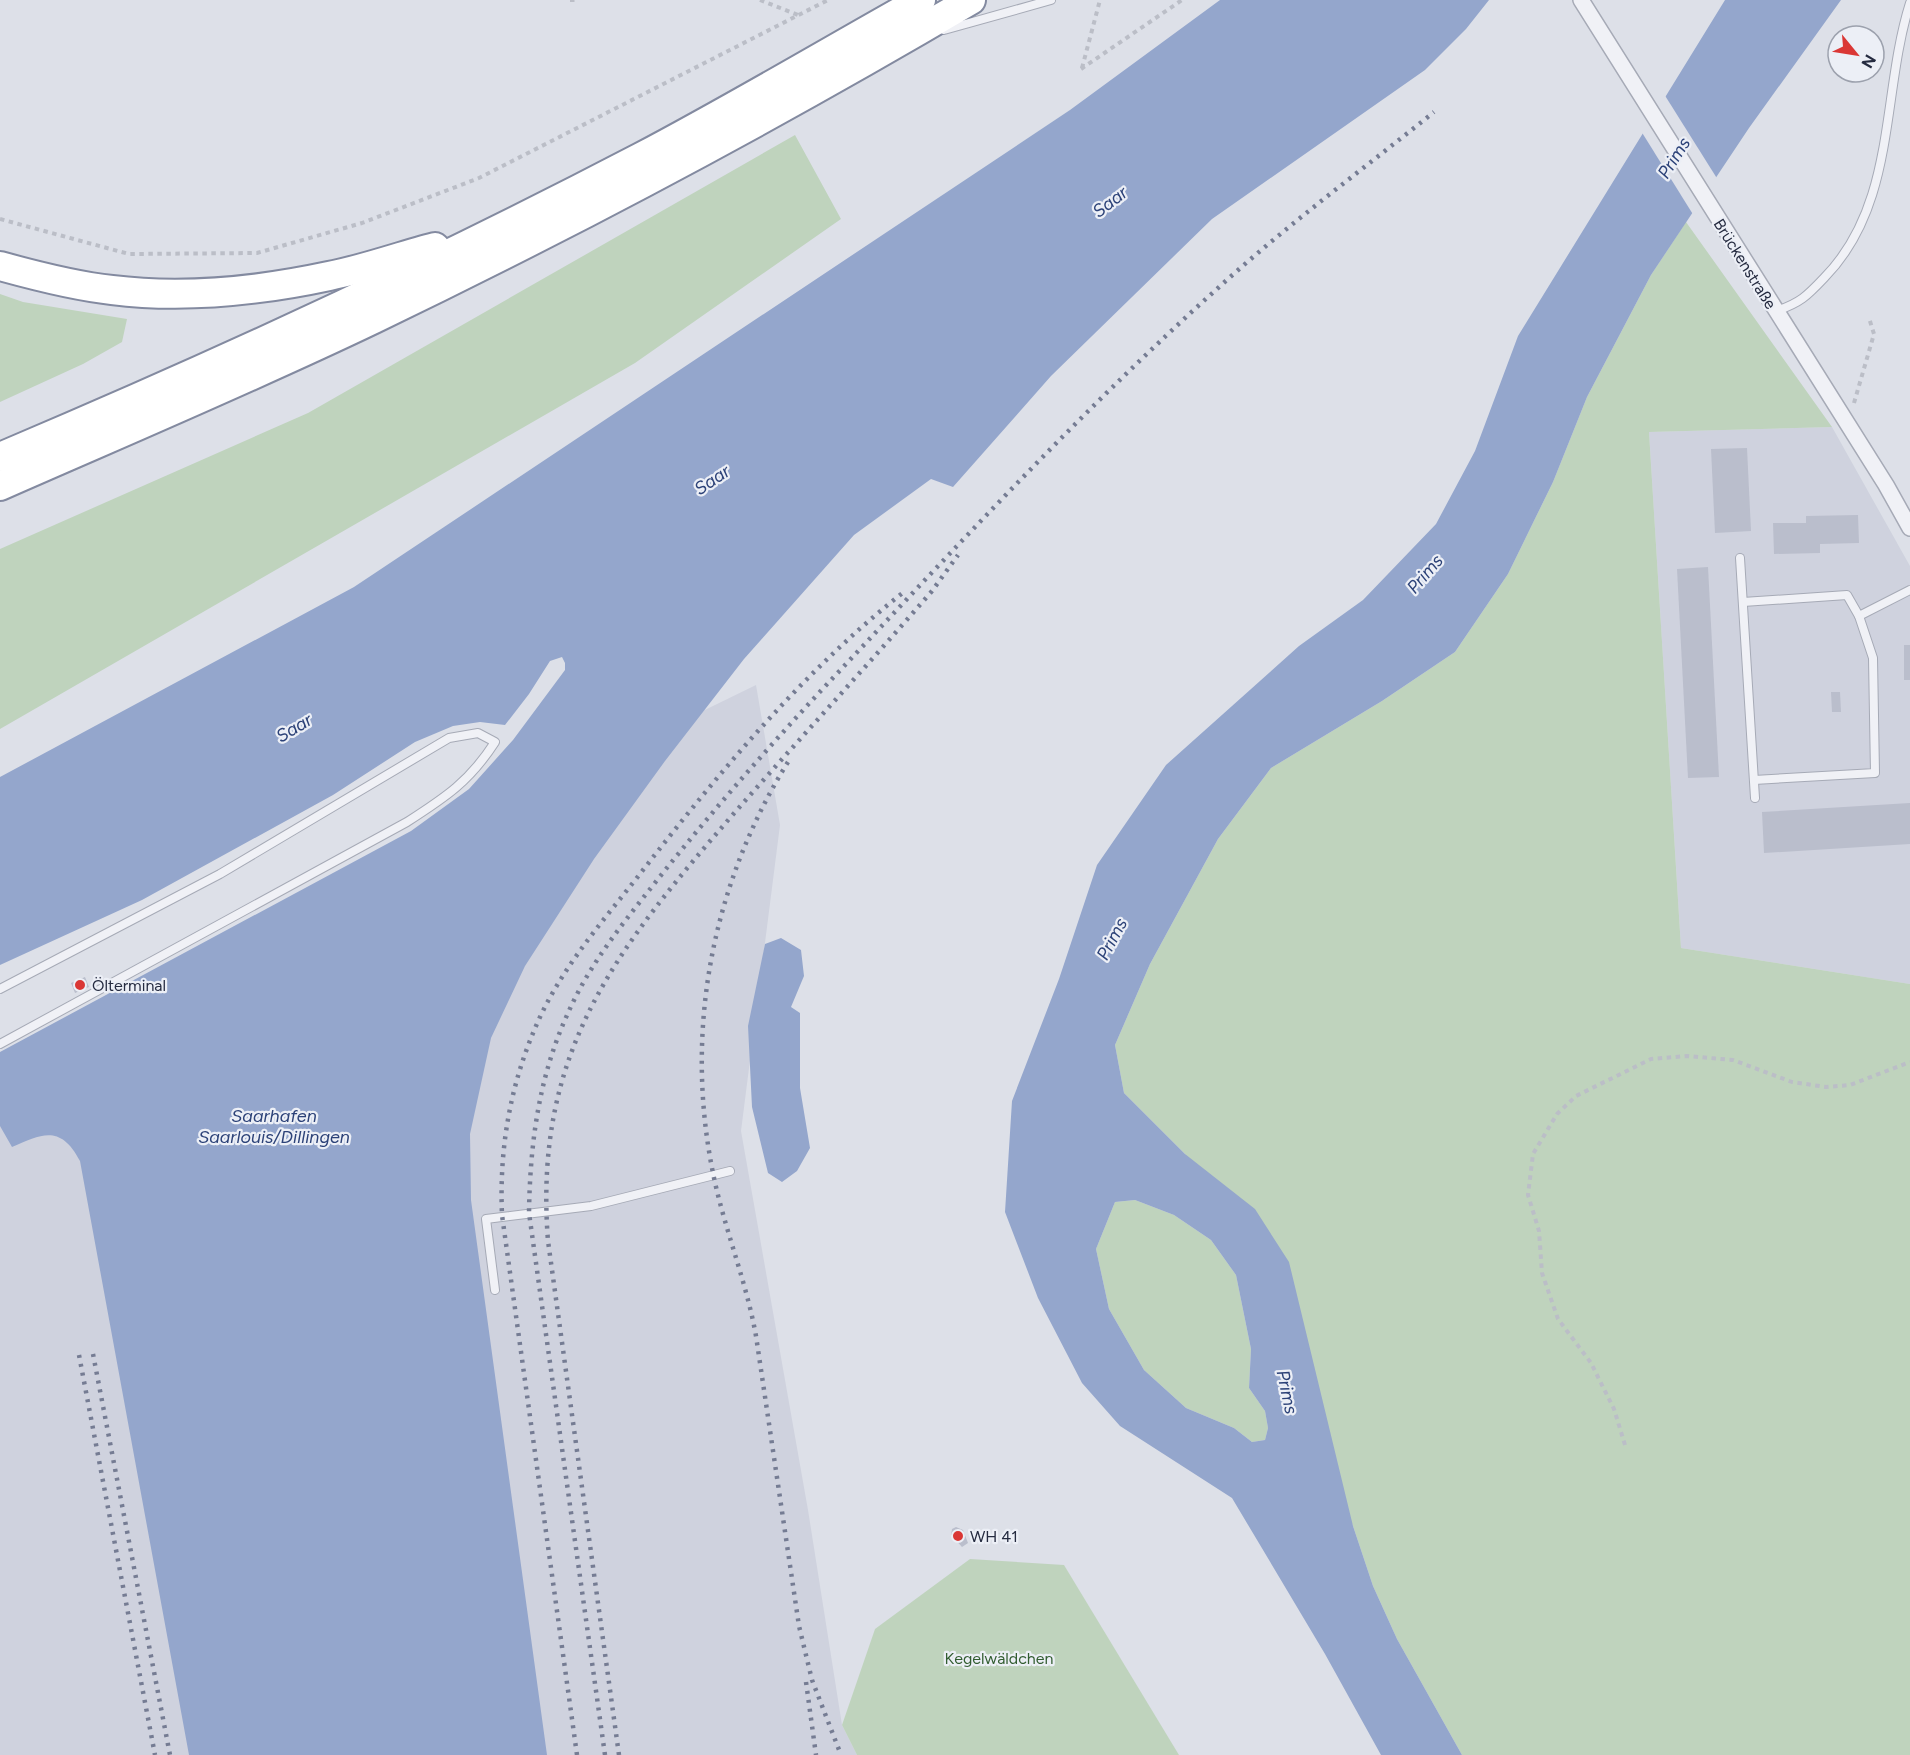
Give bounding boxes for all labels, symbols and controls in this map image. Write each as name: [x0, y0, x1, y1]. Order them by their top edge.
north arrow: [1826, 24, 1886, 84]
text: N: [1857, 51, 1880, 71]
water label: Prims: [1653, 133, 1695, 183]
water label: Saar: [1088, 181, 1133, 222]
street label: Brückenstraße: [1710, 215, 1780, 313]
water label: Saar: [690, 460, 735, 500]
water label: Prims: [1402, 550, 1448, 598]
water label: Saar: [272, 708, 317, 747]
water label: Prims: [1092, 914, 1132, 964]
place label: Ölterminal: [92, 976, 166, 995]
marker: Ölterminal: [73, 978, 87, 992]
water label: Saarhafen Saarlouis/Dillingen: [198, 1105, 350, 1148]
water label: Prims: [1272, 1368, 1302, 1417]
place label: WH 41: [970, 1527, 1018, 1546]
marker: WH 41: [951, 1529, 965, 1543]
park label: Kegelwäldchen: [945, 1649, 1053, 1668]

